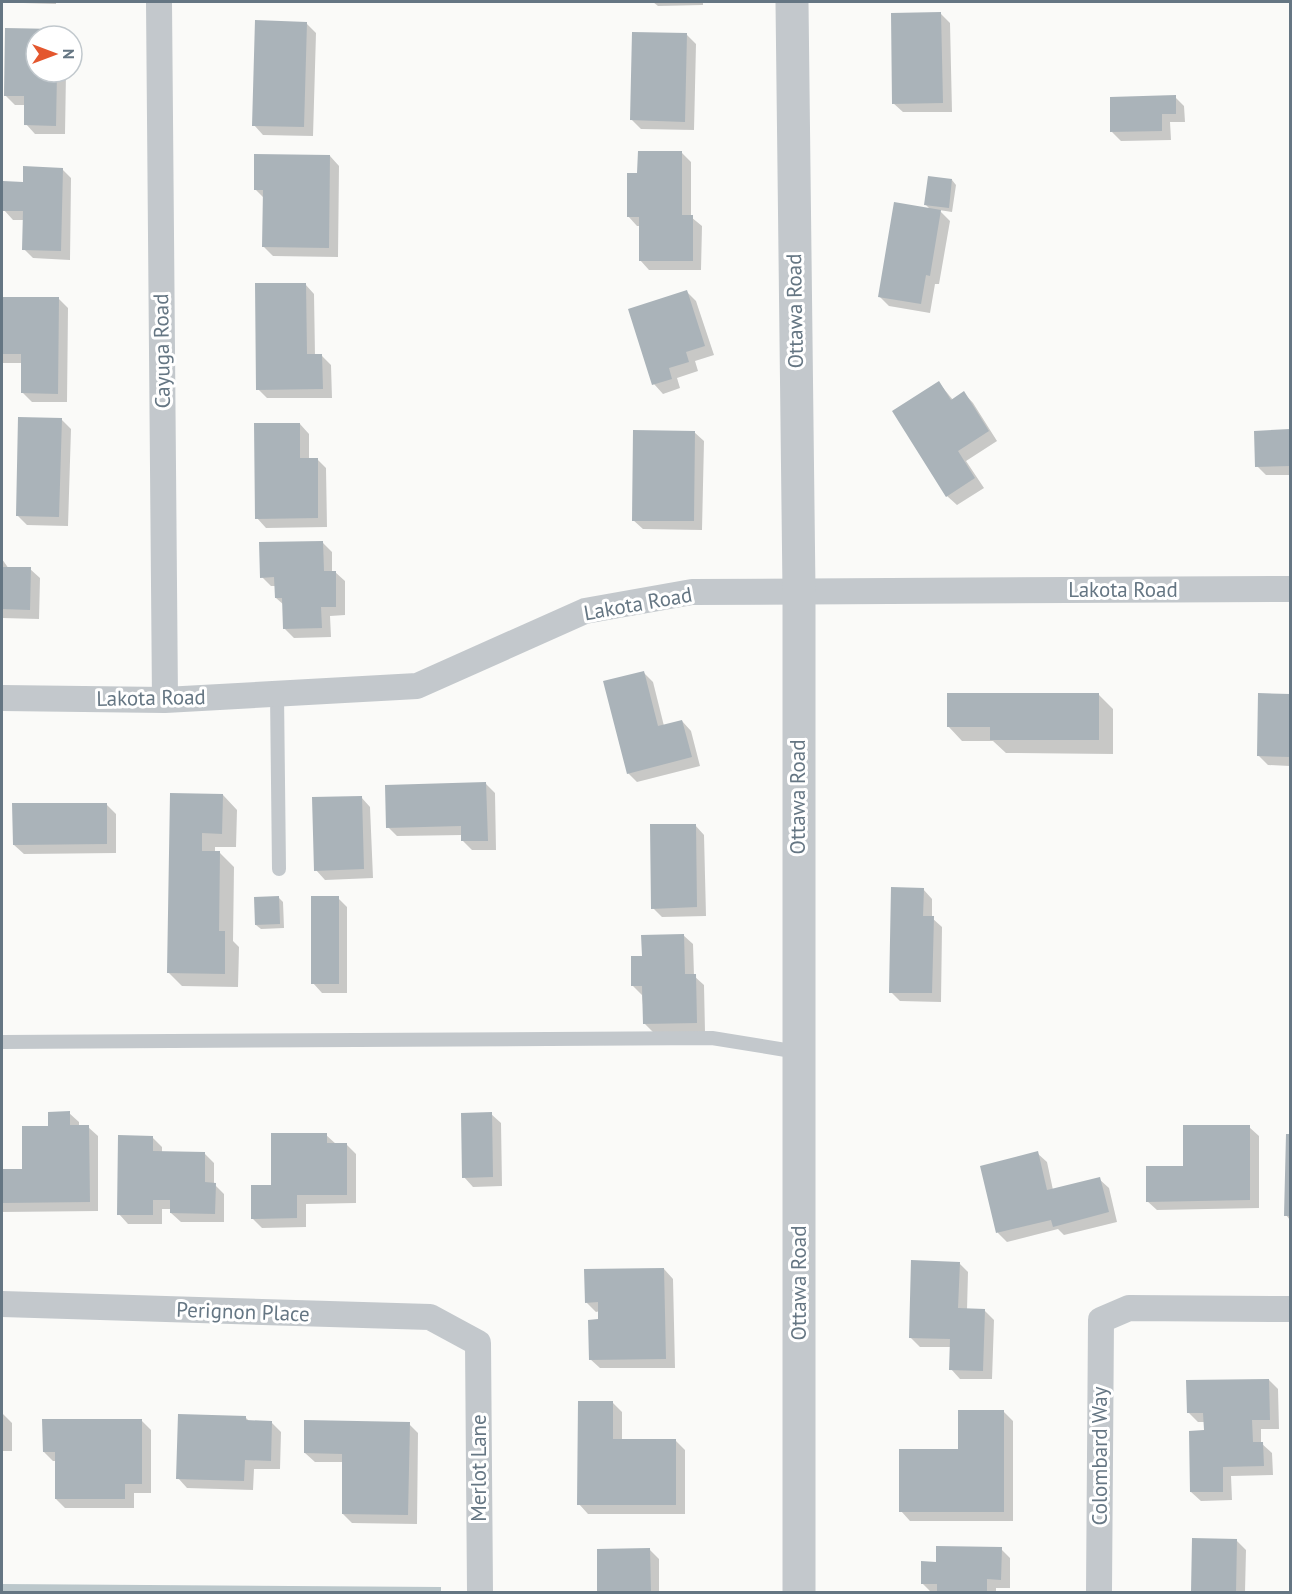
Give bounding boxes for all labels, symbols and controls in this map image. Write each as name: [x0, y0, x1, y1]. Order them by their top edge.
north arrow: [24, 24, 84, 84]
text: N: [59, 49, 79, 59]
street label: Ottawa Road: [780, 253, 809, 369]
street label: Cayuga Road: [147, 293, 176, 409]
street label: Lakota Road: [1068, 576, 1178, 603]
street label: Lakota Road: [582, 581, 694, 626]
street label: Lakota Road: [96, 683, 206, 712]
street label: Ottawa Road: [784, 740, 811, 854]
street label: Ottawa Road: [785, 1226, 812, 1340]
street label: Perignon Place: [176, 1296, 310, 1327]
street label: Colombard Way: [1086, 1386, 1113, 1526]
street label: Merlot Lane: [465, 1414, 492, 1522]

